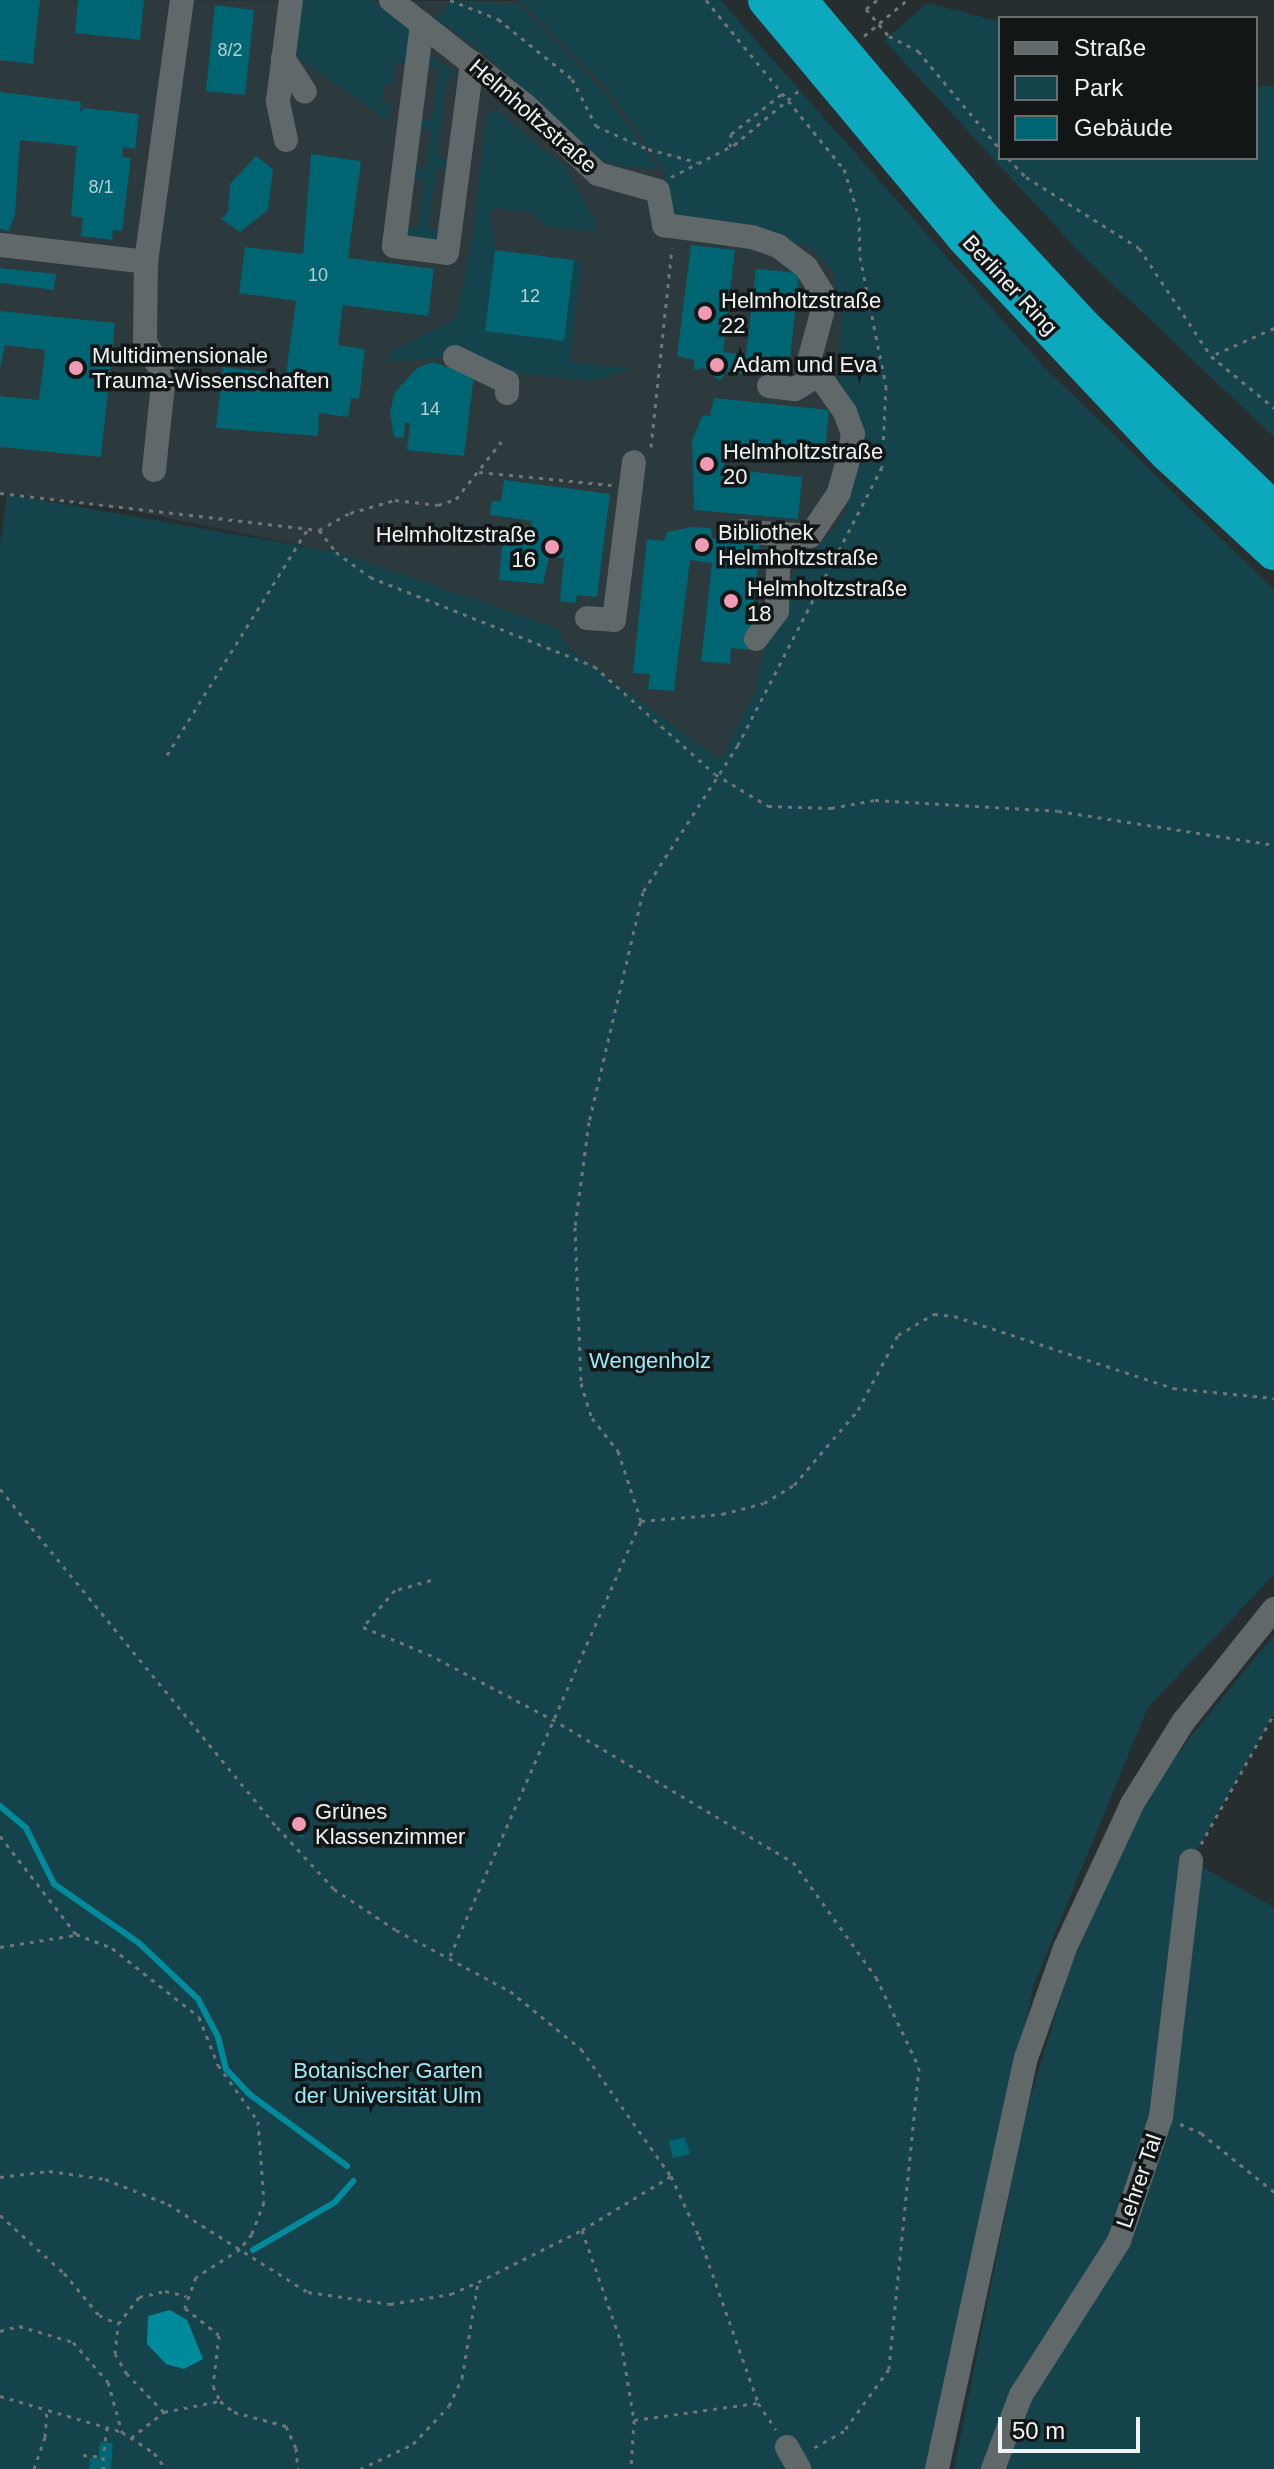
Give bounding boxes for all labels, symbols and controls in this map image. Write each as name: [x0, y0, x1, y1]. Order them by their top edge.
legend: [998, 16, 1258, 160]
text: Straße: [1074, 34, 1146, 61]
house number: 8/2: [217, 39, 243, 61]
street label: Helmholtzstraße: [464, 54, 602, 178]
text: Park: [1074, 74, 1123, 101]
text: Gebäude: [1074, 114, 1173, 141]
house number: 8/1: [88, 176, 114, 198]
street label: Berliner Ring: [957, 229, 1063, 341]
house number: 10: [308, 264, 328, 286]
house number: 12: [520, 285, 540, 307]
place label: Helmholtzstraße 22: [721, 287, 881, 338]
marker: Helmholtzstraße 22: [696, 304, 714, 322]
place label: Multidimensionale Trauma-Wissenschaften: [92, 342, 330, 394]
place label: Adam und Eva: [733, 352, 877, 378]
marker: Adam und Eva: [708, 356, 726, 374]
marker: Multidimensionale Trauma-Wissenschaften: [67, 359, 85, 377]
house number: 14: [420, 398, 440, 420]
place label: Helmholtzstraße 20: [723, 438, 883, 490]
marker: Helmholtzstraße 20: [698, 455, 716, 473]
place label: Bibliothek Helmholtzstraße: [718, 519, 878, 570]
place label: Helmholtzstraße 16: [376, 521, 536, 572]
marker: Bibliothek Helmholtzstraße: [693, 536, 711, 554]
marker: Helmholtzstraße 16: [543, 538, 561, 556]
place label: Helmholtzstraße 18: [747, 575, 907, 626]
marker: Helmholtzstraße 18: [722, 592, 740, 610]
park label: Wengenholz: [589, 1348, 711, 1374]
place label: Grünes Klassenzimmer: [315, 1798, 465, 1850]
marker: Grünes Klassenzimmer: [290, 1815, 308, 1833]
park label: Botanischer Garten der Universität Ulm: [293, 2057, 483, 2108]
street label: Lehrer Tal: [1111, 2130, 1167, 2232]
scale bar: [1002, 2401, 1144, 2451]
text: 50 m: [1012, 2417, 1065, 2444]

